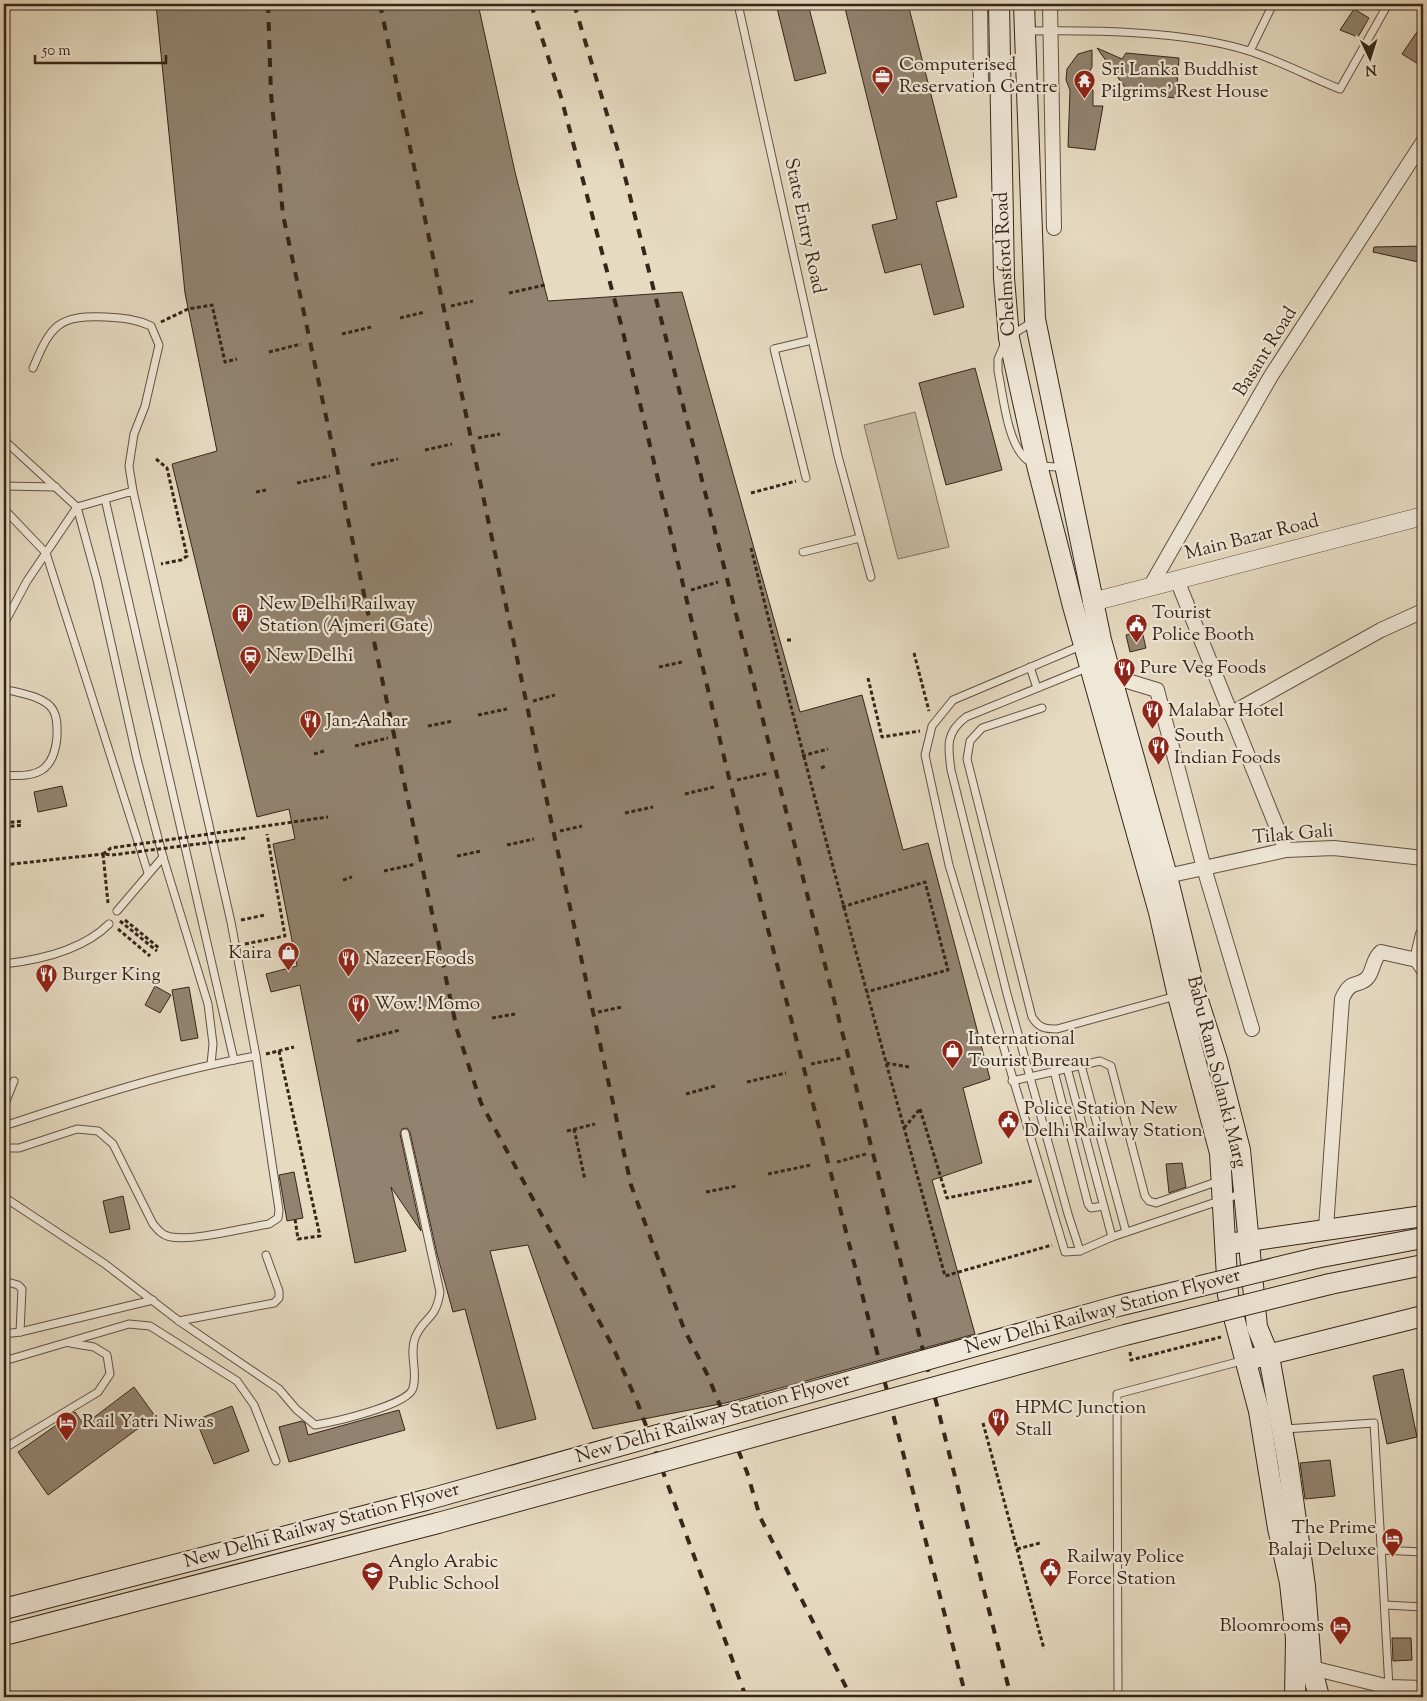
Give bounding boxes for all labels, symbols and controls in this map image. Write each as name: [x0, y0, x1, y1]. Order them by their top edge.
scale bar: [35, 32, 166, 64]
north arrow: [1344, 32, 1394, 82]
text: 50 m: [41, 41, 71, 62]
place label: Computerised Reservation Centre: [899, 52, 1058, 101]
place label: Sri Lanka Buddhist Pilgrims' Rest House: [1101, 57, 1269, 106]
text: N: [1364, 59, 1377, 79]
office icon: Computerised Reservation Centre: [871, 64, 895, 95]
temple icon: Sri Lanka Buddhist Pilgrims' Rest House: [1073, 69, 1097, 100]
street label: State Entry Road: [776, 156, 832, 297]
street label: Chelmsford Road: [989, 191, 1023, 337]
street label: Basant Road: [1228, 302, 1304, 402]
street label: Main Bazar Road: [1182, 508, 1322, 568]
place label: New Delhi Railway Station (Ajmeri Gate): [259, 591, 433, 640]
place label: Tourist Police Booth: [1152, 600, 1255, 649]
building icon: New Delhi Railway Station (Ajmeri Gate): [231, 603, 255, 634]
public building icon: Tourist Police Booth: [1124, 612, 1148, 643]
place label: New Delhi: [266, 643, 353, 670]
station icon: New Delhi: [238, 644, 262, 675]
place label: Pure Veg Foods: [1140, 655, 1266, 682]
restaurant icon: Pure Veg Foods: [1112, 656, 1136, 687]
place label: Malabar Hotel: [1168, 698, 1284, 725]
restaurant icon: Malabar Hotel: [1140, 699, 1164, 730]
place label: Jan-Aahar: [325, 708, 408, 735]
restaurant icon: Jan-Aahar: [298, 709, 322, 740]
place label: South Indian Foods: [1174, 723, 1281, 772]
restaurant icon: South Indian Foods: [1146, 735, 1170, 766]
street label: Tilak Gali: [1251, 818, 1335, 852]
place label: Kaira: [228, 940, 272, 967]
shop icon: Kaira: [276, 941, 300, 972]
place label: Nazeer Foods: [365, 946, 474, 973]
restaurant icon: Nazeer Foods: [337, 947, 361, 978]
place label: Burger King: [62, 962, 161, 989]
restaurant icon: Burger King: [34, 963, 58, 994]
street label: Babu Ram Solanki Marg: [1179, 973, 1253, 1171]
place label: Wow! Momo: [374, 991, 480, 1018]
restaurant icon: Wow! Momo: [346, 992, 370, 1023]
place label: International Tourist Bureau: [968, 1026, 1090, 1075]
shop icon: International Tourist Bureau: [940, 1038, 964, 1069]
place label: Police Station New Delhi Railway Station: [1024, 1096, 1203, 1145]
public building icon: Police Station New Delhi Railway Station: [996, 1108, 1020, 1139]
street label: New Delhi Railway Station Flyover: [962, 1262, 1244, 1362]
street label: New Delhi Railway Station Flyover: [573, 1367, 853, 1471]
place label: HPMC Junction Stall: [1015, 1395, 1146, 1444]
restaurant icon: HPMC Junction Stall: [987, 1407, 1011, 1438]
place label: Rail Yatri Niwas: [82, 1409, 214, 1436]
hotel icon: Rail Yatri Niwas: [54, 1410, 78, 1441]
street label: New Delhi Railway Station Flyover: [181, 1476, 463, 1576]
place label: The Prime Balaji Deluxe: [1268, 1515, 1376, 1564]
hotel icon: The Prime Balaji Deluxe: [1380, 1527, 1404, 1558]
place label: Railway Police Force Station: [1067, 1544, 1185, 1593]
place label: Anglo Arabic Public School: [388, 1549, 500, 1598]
public building icon: Railway Police Force Station: [1039, 1556, 1063, 1587]
school or university icon: Anglo Arabic Public School: [360, 1561, 384, 1592]
place label: Bloomrooms: [1220, 1613, 1324, 1640]
hotel icon: Bloomrooms: [1328, 1614, 1352, 1645]

